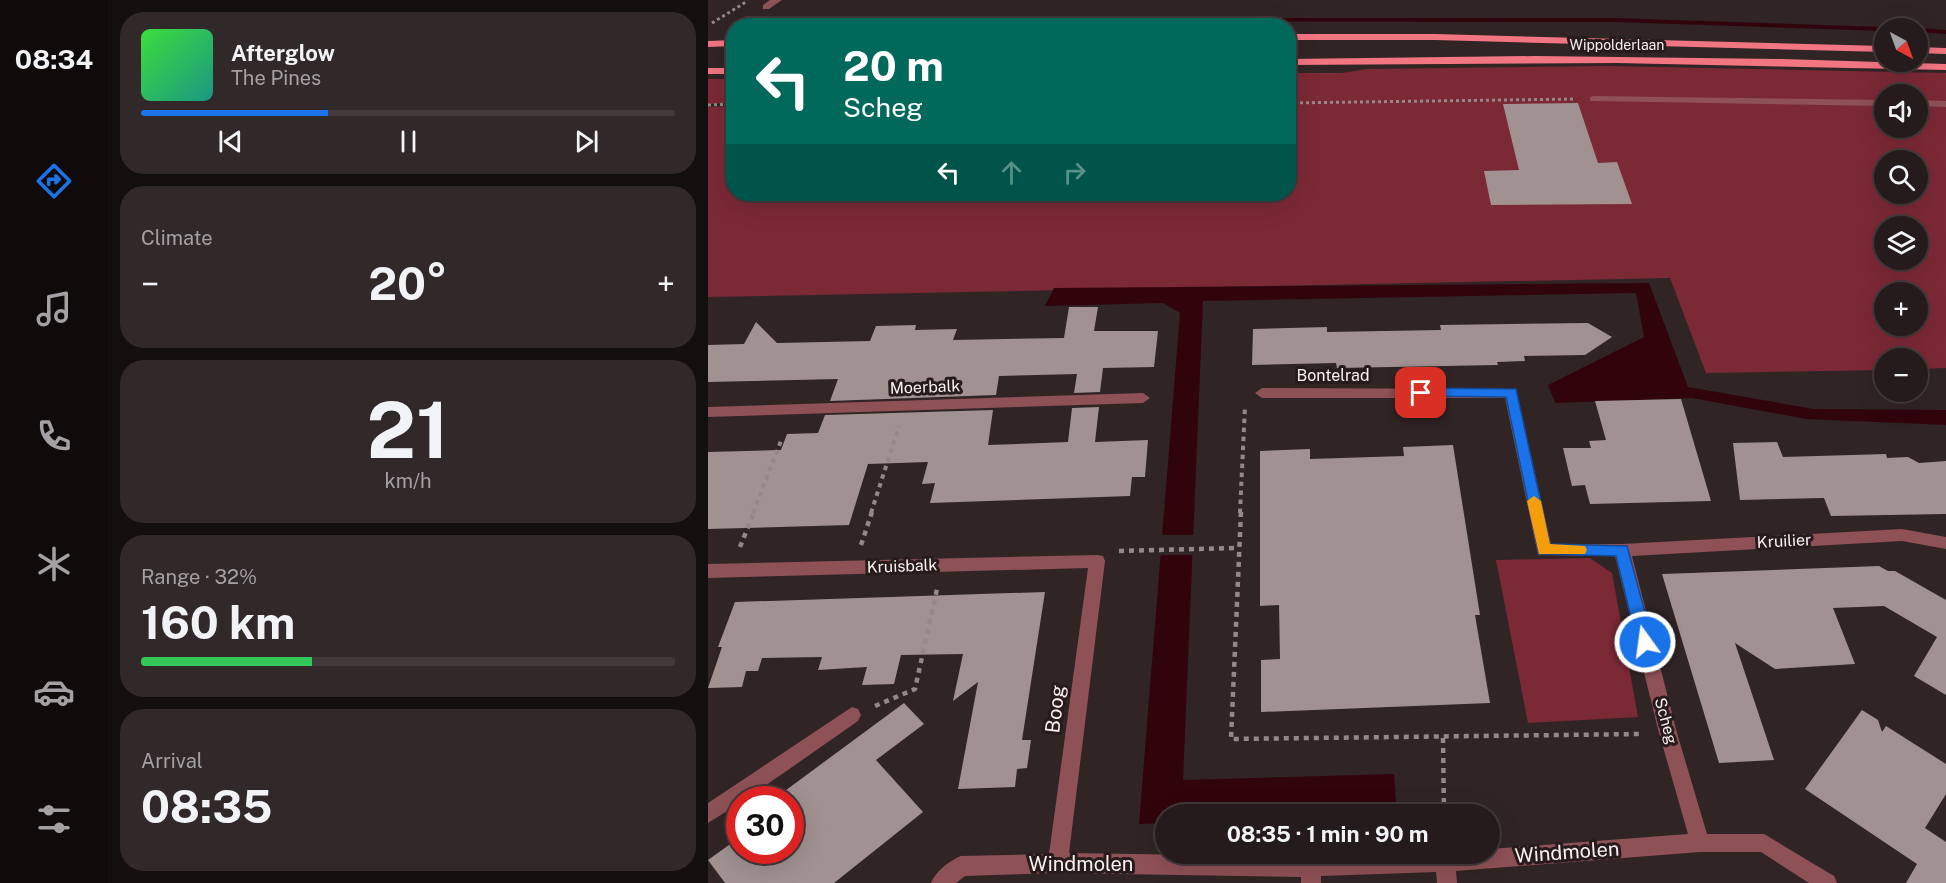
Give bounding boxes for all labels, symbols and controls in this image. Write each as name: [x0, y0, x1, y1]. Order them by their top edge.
north arrow: [1874, 18, 1928, 72]
map controls: [1874, 18, 1928, 402]
street label: Wippolderlaan: [1570, 37, 1664, 53]
text: Afterglow: [231, 40, 335, 66]
text: 20 m: [843, 41, 944, 90]
icon: left: [744, 42, 822, 120]
text: 08:34: [15, 43, 93, 75]
text: The Pines: [231, 66, 321, 90]
button: sound: [1874, 84, 1928, 138]
text: Scheg: [843, 91, 923, 123]
icon: previous: [214, 125, 247, 158]
icon: pause: [392, 125, 425, 158]
icon: next: [570, 125, 603, 158]
button: search: [1874, 150, 1928, 204]
icon: left: [932, 156, 965, 189]
icon: ahead: [995, 156, 1028, 189]
icon: right: [1058, 156, 1091, 189]
icon: directions: [33, 160, 75, 202]
button: layers: [1874, 216, 1928, 270]
text: Climate: [141, 226, 213, 250]
text: 20°: [369, 257, 447, 310]
text: −: [141, 265, 159, 303]
text: +: [657, 265, 675, 303]
button: +: [1874, 282, 1928, 336]
icon: music: [33, 288, 75, 330]
button: −: [1874, 348, 1928, 402]
street label: Bontelrad: [1297, 366, 1369, 385]
pin: [1395, 367, 1446, 418]
street label: Moerbalk: [889, 376, 961, 398]
icon: arrive: [1404, 376, 1437, 409]
text: 21: [367, 384, 449, 476]
icon: phone: [33, 415, 75, 457]
text: km/h: [384, 469, 432, 493]
street label: Kruilier: [1756, 530, 1812, 552]
icon: climate: [33, 543, 75, 585]
street label: Kruisbalk: [866, 555, 938, 577]
text: Range · 32%: [141, 565, 257, 589]
text: 160 km: [141, 596, 295, 649]
position arrow: [1613, 610, 1677, 674]
icon: car: [33, 671, 75, 713]
street label: Boog: [1040, 683, 1070, 735]
street label: Scheg: [1651, 696, 1681, 746]
text: Arrival: [141, 749, 203, 773]
text: 08:35: [141, 780, 273, 833]
speed limit sign: 30: [726, 786, 804, 864]
icon: filters: [33, 798, 75, 840]
text: 08:35 · 1 min · 90 m: [1227, 821, 1428, 847]
street label: Windmolen: [1514, 836, 1620, 868]
street label: Windmolen: [1029, 852, 1133, 876]

